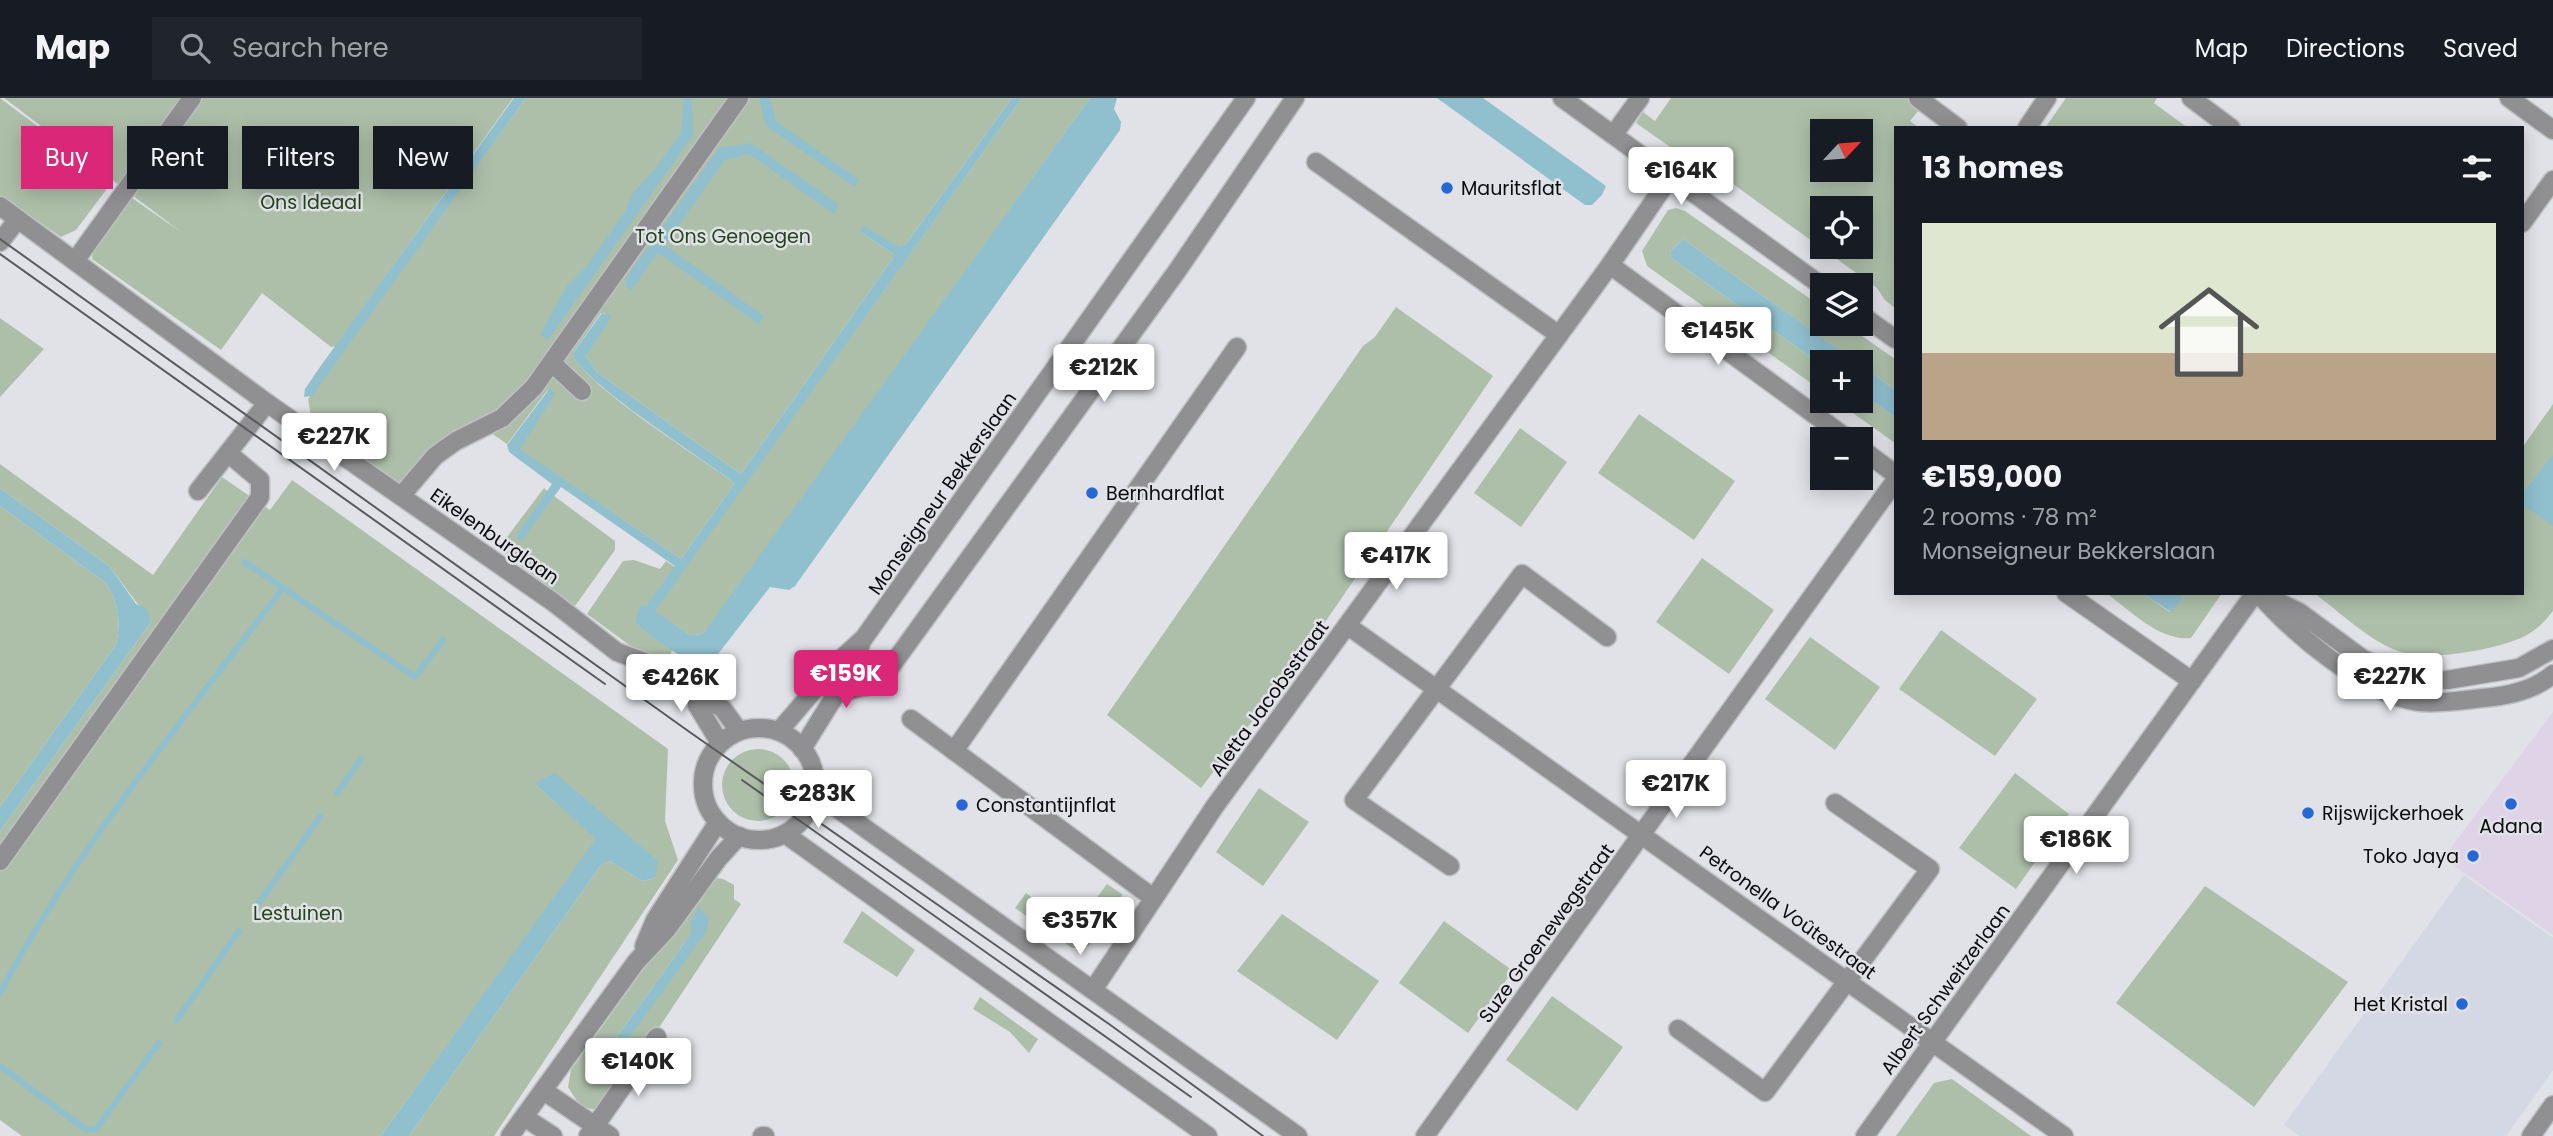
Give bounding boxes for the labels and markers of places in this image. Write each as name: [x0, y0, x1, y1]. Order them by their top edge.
pin: €164K: [1632, 148, 1730, 207]
place label: Mauritsflat: [1461, 175, 1562, 202]
marker: Mauritsflat: [1439, 180, 1455, 196]
pin: €145K: [1669, 308, 1767, 367]
pin: €212K: [1055, 344, 1153, 404]
pin: €227K: [285, 414, 383, 473]
place label: Bernhardflat: [1106, 480, 1224, 507]
marker: Bernhardflat: [1084, 485, 1100, 501]
pin: €417K: [1347, 532, 1445, 592]
pin: €159K: [797, 650, 895, 710]
pin: €426K: [632, 654, 730, 714]
pin: €227K: [2341, 654, 2439, 713]
pin: €217K: [1627, 760, 1725, 820]
pin: €283K: [769, 770, 867, 830]
place label: Constantijnflat: [976, 792, 1116, 819]
marker: Adana: [2503, 796, 2519, 812]
marker: Constantijnflat: [954, 797, 970, 813]
place label: Rijswijckerhoek: [2322, 800, 2464, 827]
marker: Rijswijckerhoek: [2300, 805, 2316, 821]
place label: Adana: [2479, 813, 2543, 840]
pin: €186K: [2027, 816, 2125, 876]
place label: Toko Jaya: [2363, 843, 2459, 870]
marker: Toko Jaya: [2465, 848, 2481, 864]
pin: €357K: [1031, 898, 1129, 957]
place label: Het Kristal: [2354, 991, 2448, 1018]
marker: Het Kristal: [2454, 996, 2470, 1012]
pin: €140K: [589, 1038, 687, 1098]

